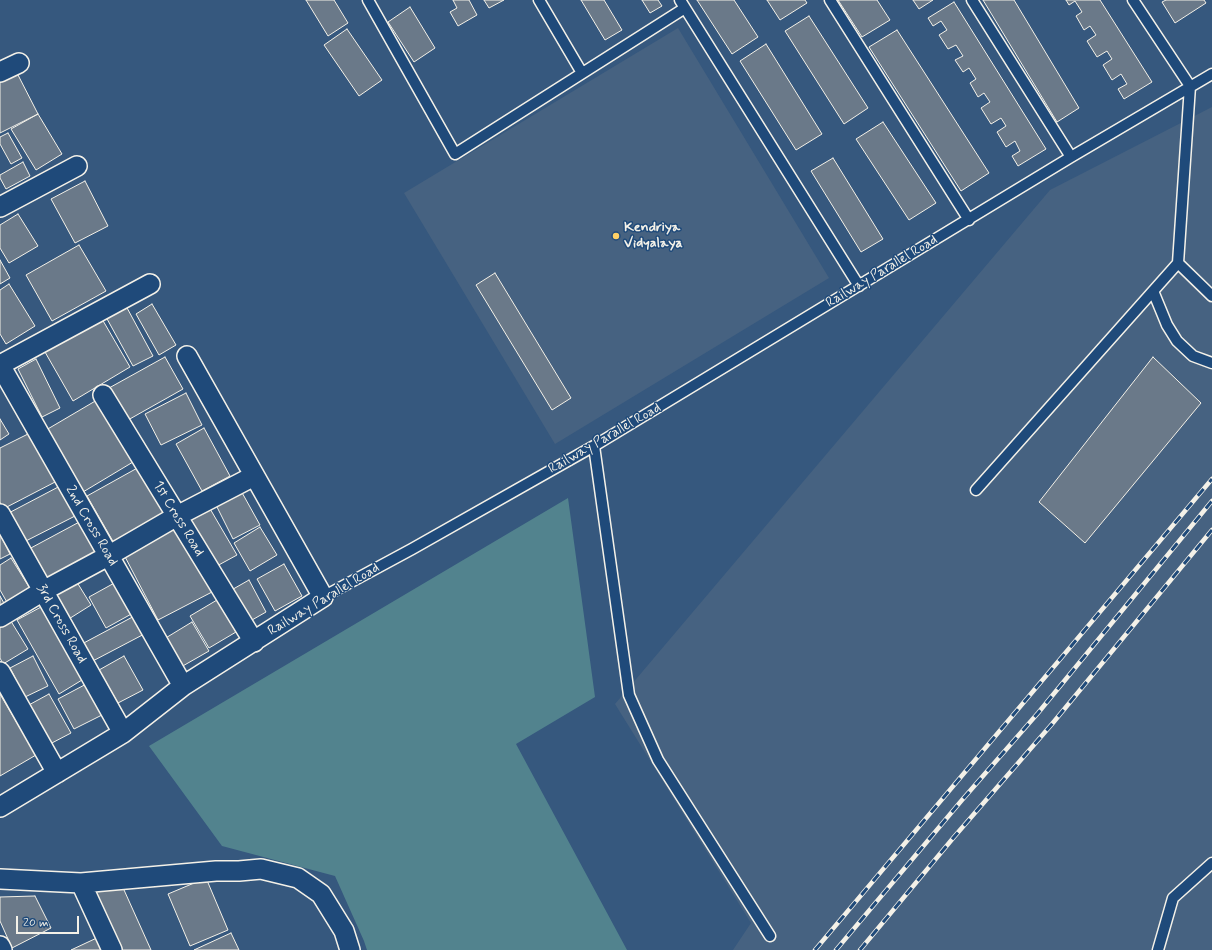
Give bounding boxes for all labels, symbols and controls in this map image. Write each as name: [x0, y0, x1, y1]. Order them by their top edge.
place label: Kendriya Vidyalaya: [624, 220, 683, 252]
marker: Kendriya Vidyalaya: [611, 231, 621, 241]
street label: Railway Parallel Road: [823, 232, 941, 312]
street label: Railway Parallel Road: [546, 400, 664, 478]
street label: 1st Cross Road: [149, 478, 207, 560]
street label: 2nd Cross Road: [61, 483, 121, 569]
street label: Railway Parallel Road: [265, 560, 383, 640]
street label: 3rd Cross Road: [32, 581, 90, 667]
scale bar: [18, 908, 81, 934]
text: 20 m: [23, 915, 49, 931]

